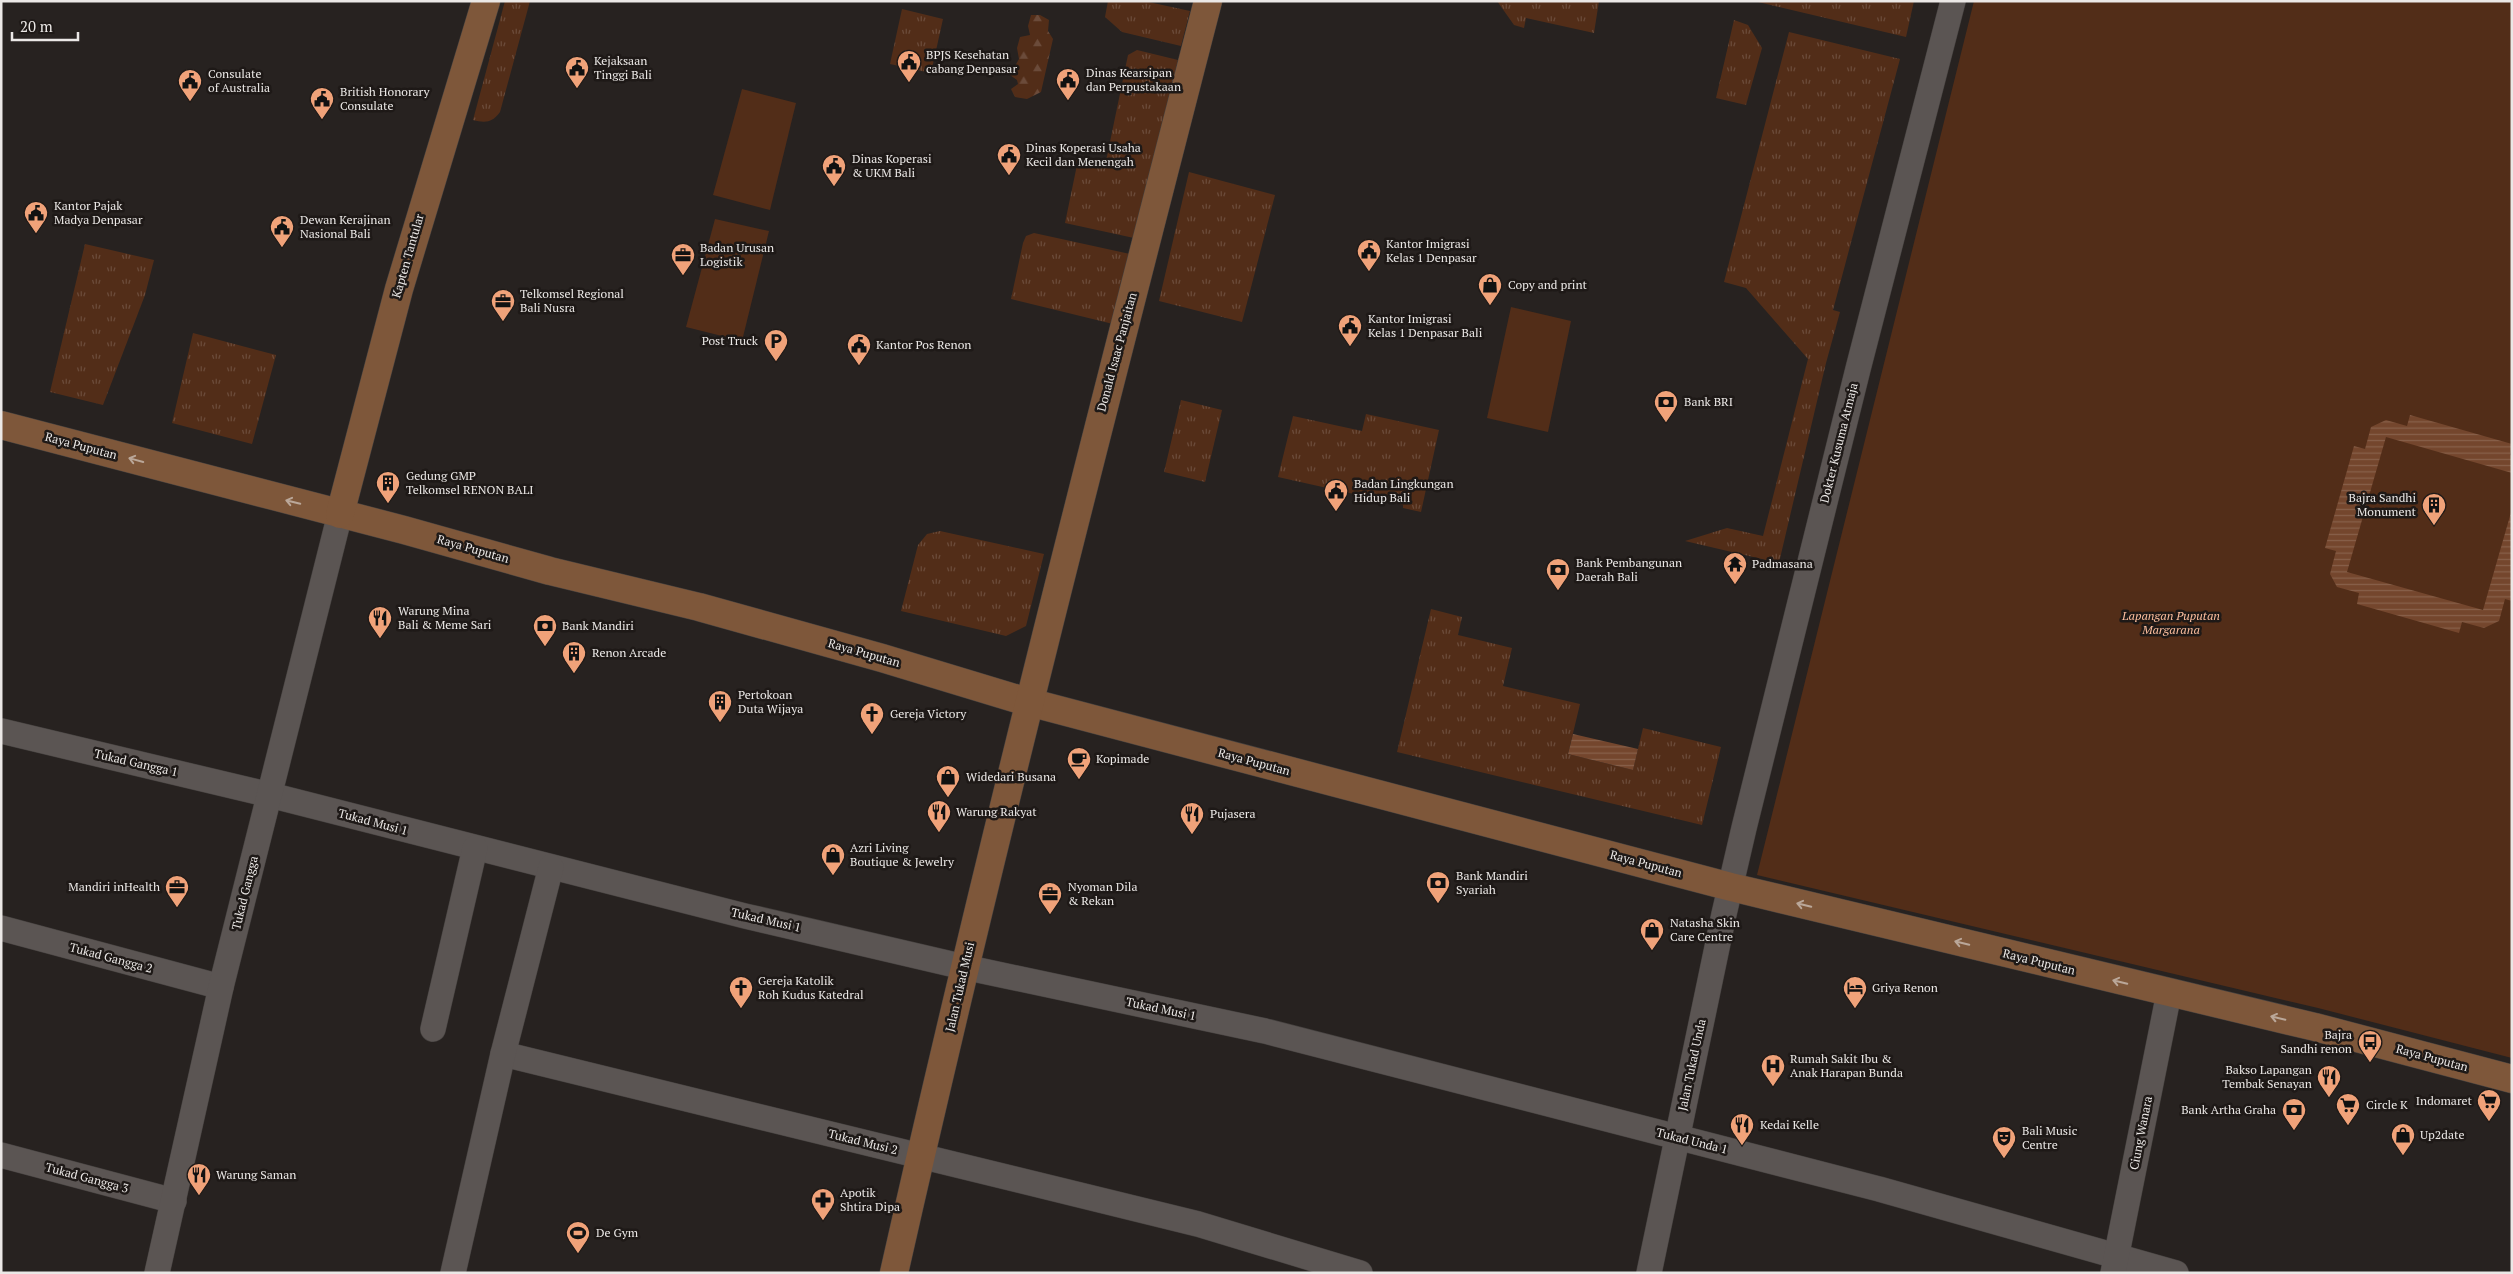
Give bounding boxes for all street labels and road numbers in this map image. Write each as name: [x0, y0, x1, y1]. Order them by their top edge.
street label: Kapten Tantular: [388, 212, 427, 300]
street label: Donald Isaac Panjaitan: [1093, 291, 1140, 413]
street label: Dokter Kusuma Atmaja: [1816, 381, 1861, 504]
street label: Raya Puputan: [43, 429, 119, 462]
street label: Raya Puputan: [435, 531, 511, 566]
street label: Raya Puputan: [826, 635, 902, 670]
street label: Raya Puputan: [1216, 745, 1292, 778]
street label: Tukad Gangga 1: [93, 746, 179, 779]
street label: Tukad Musi 1: [337, 805, 409, 838]
street label: Raya Puputan: [1608, 847, 1684, 880]
street label: Tukad Gangga: [228, 854, 261, 932]
street label: Tukad Musi 1: [730, 904, 802, 935]
street label: Tukad Gangga 2: [68, 939, 154, 976]
street label: Jalan Tukad Musi: [942, 940, 977, 1033]
street label: Raya Puputan: [2001, 945, 2077, 978]
street label: Tukad Musi 1: [1125, 994, 1197, 1023]
street label: Jalan Tukad Unda: [1674, 1018, 1709, 1112]
street label: Raya Puputan: [2394, 1041, 2470, 1074]
street label: Ciung Wanara: [2126, 1095, 2155, 1171]
street label: Tukad Unda 1: [1655, 1124, 1729, 1157]
street label: Tukad Musi 2: [827, 1126, 899, 1157]
street label: Tukad Gangga 3: [44, 1159, 130, 1196]

